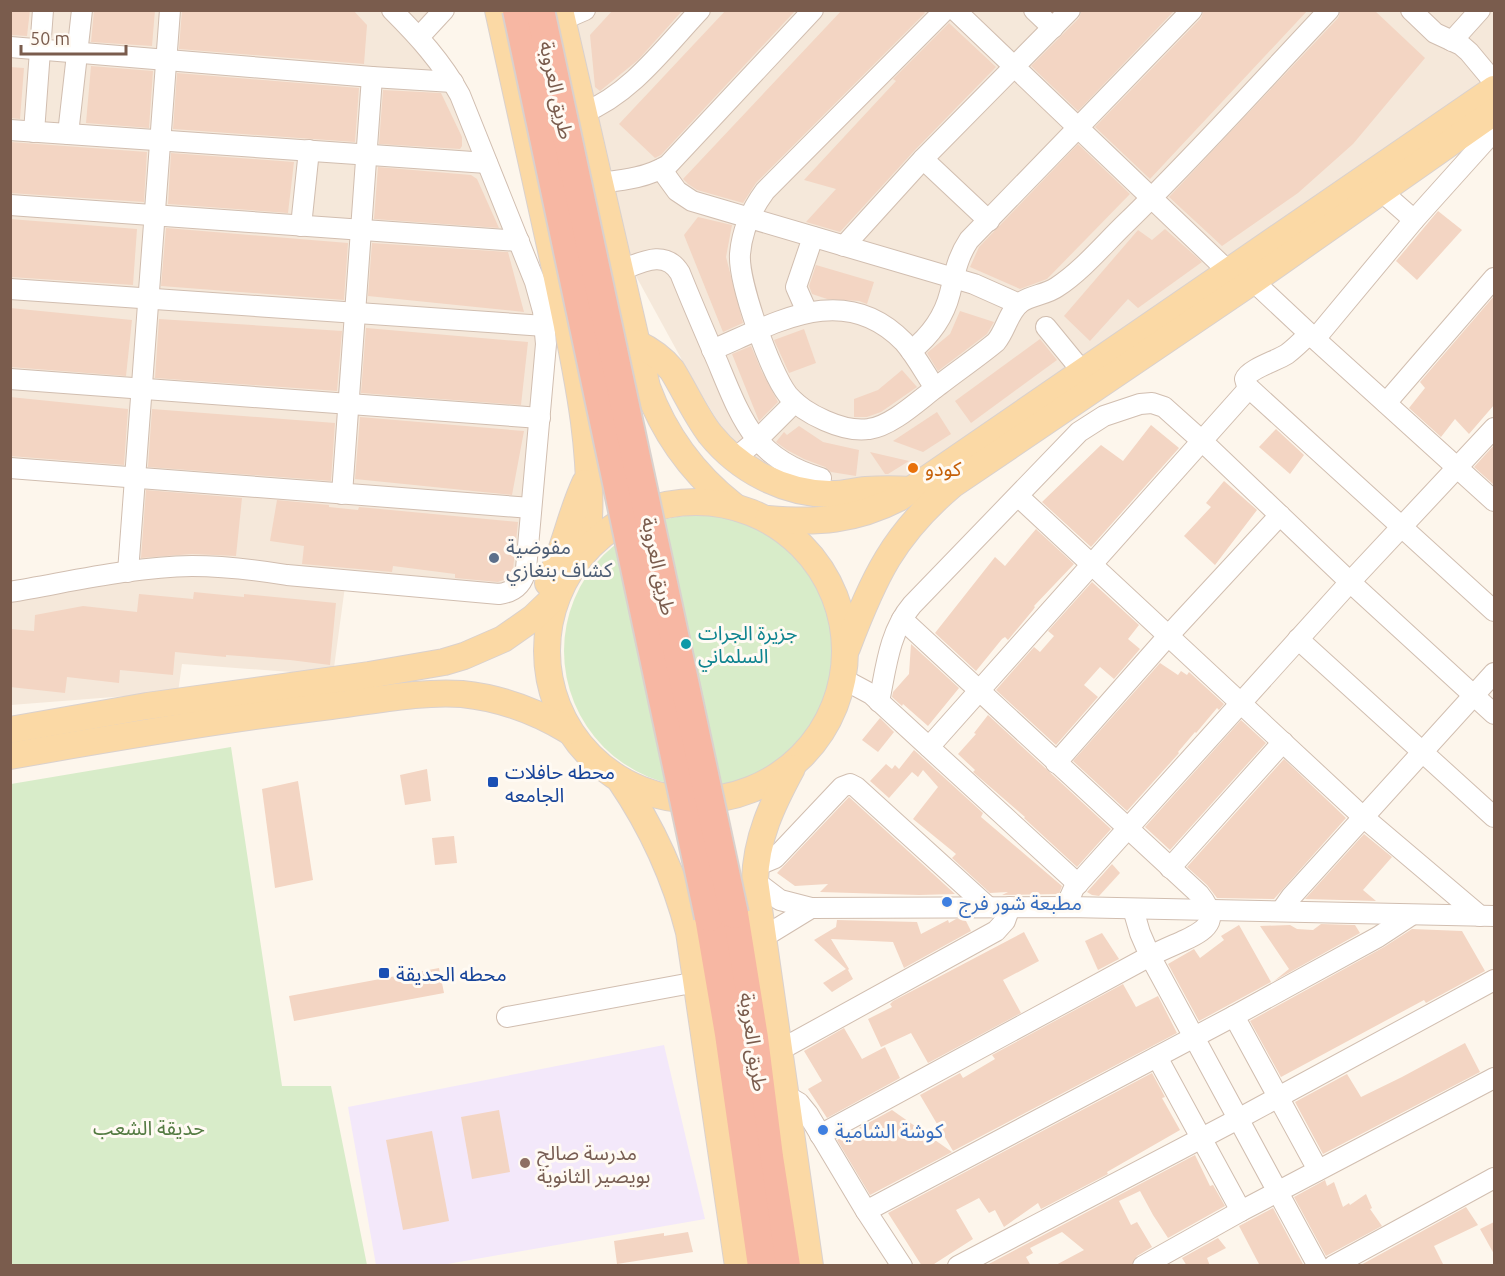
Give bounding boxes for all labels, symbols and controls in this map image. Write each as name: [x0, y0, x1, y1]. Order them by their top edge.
scale bar: [21, 18, 126, 56]
text: 50 m: [30, 28, 70, 48]
street label: طريق العروبة: [533, 39, 579, 142]
place label: كودو: [925, 457, 962, 481]
marker: كودو: [906, 461, 920, 475]
street label: طريق العروبة: [635, 515, 681, 618]
place label: مفوضية كشاف بنغازي: [506, 535, 613, 585]
marker: مفوضية كشاف بنغازي: [487, 551, 501, 565]
place label: جزيرة الجرات السلماني: [698, 621, 798, 671]
marker: جزيرة الجرات السلماني: [679, 637, 693, 651]
place label: محطه حافلات الجامعه: [505, 760, 615, 806]
marker: محطه حافلات الجامعه: [486, 775, 500, 789]
place label: مطبعة شور فرج: [959, 891, 1082, 918]
marker: مطبعة شور فرج: [940, 895, 954, 909]
place label: محطه الحديقة: [396, 962, 507, 985]
marker: محطه الحديقة: [377, 966, 391, 980]
street label: طريق العروبة: [734, 991, 772, 1093]
park label: حديقة الشعب: [93, 1116, 205, 1139]
place label: كوشة الشامية: [835, 1119, 944, 1143]
marker: كوشة الشامية: [816, 1123, 830, 1137]
place label: مدرسة صالح بويصير الثانوية: [537, 1141, 651, 1188]
marker: مدرسة صالح بويصير الثانوية: [518, 1156, 532, 1170]

